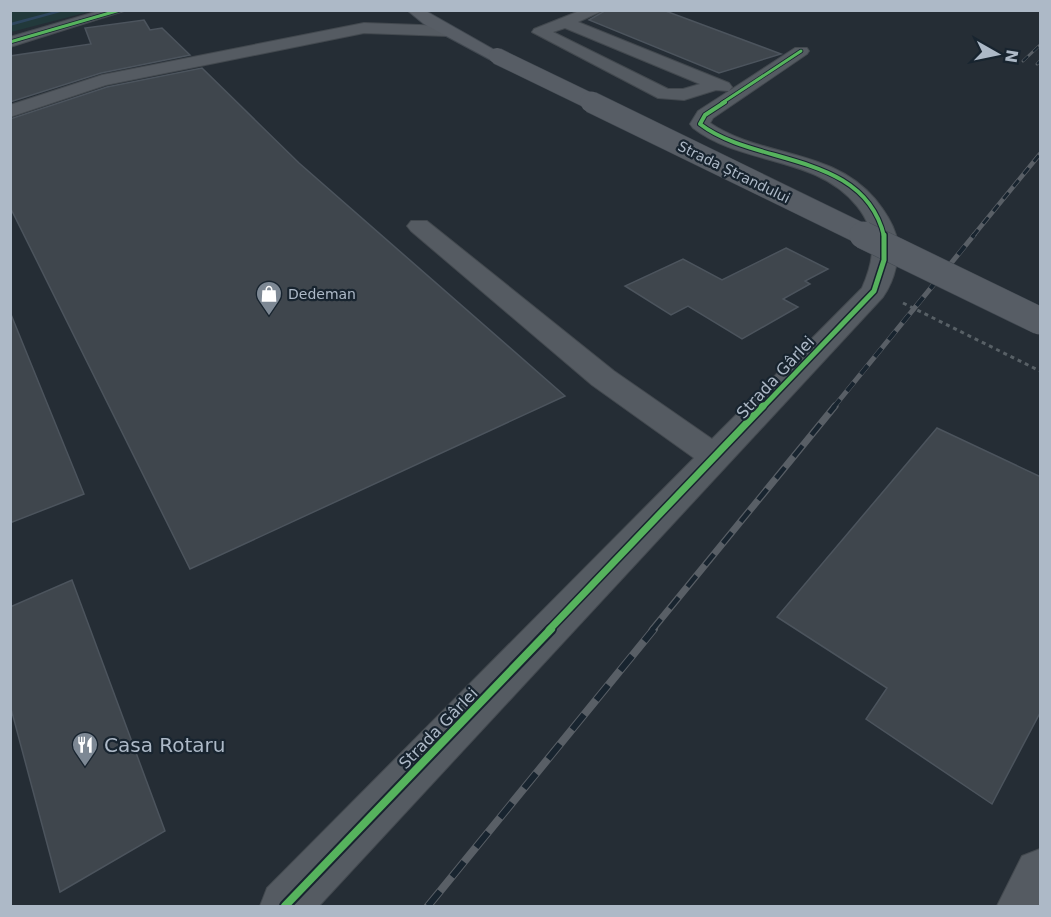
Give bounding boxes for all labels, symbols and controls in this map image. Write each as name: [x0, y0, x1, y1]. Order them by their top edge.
north arrow: [967, 24, 1027, 84]
text: N: [1001, 48, 1022, 64]
street label: Strada Ștrandului: [675, 138, 793, 207]
shop icon: Dedeman: [254, 279, 284, 317]
place label: Dedeman: [288, 286, 356, 302]
street label: Strada Gârlei: [732, 332, 818, 422]
street label: Strada Gârlei: [395, 684, 482, 773]
restaurant icon: Casa Rotaru: [70, 730, 100, 768]
place label: Casa Rotaru: [104, 733, 225, 757]

